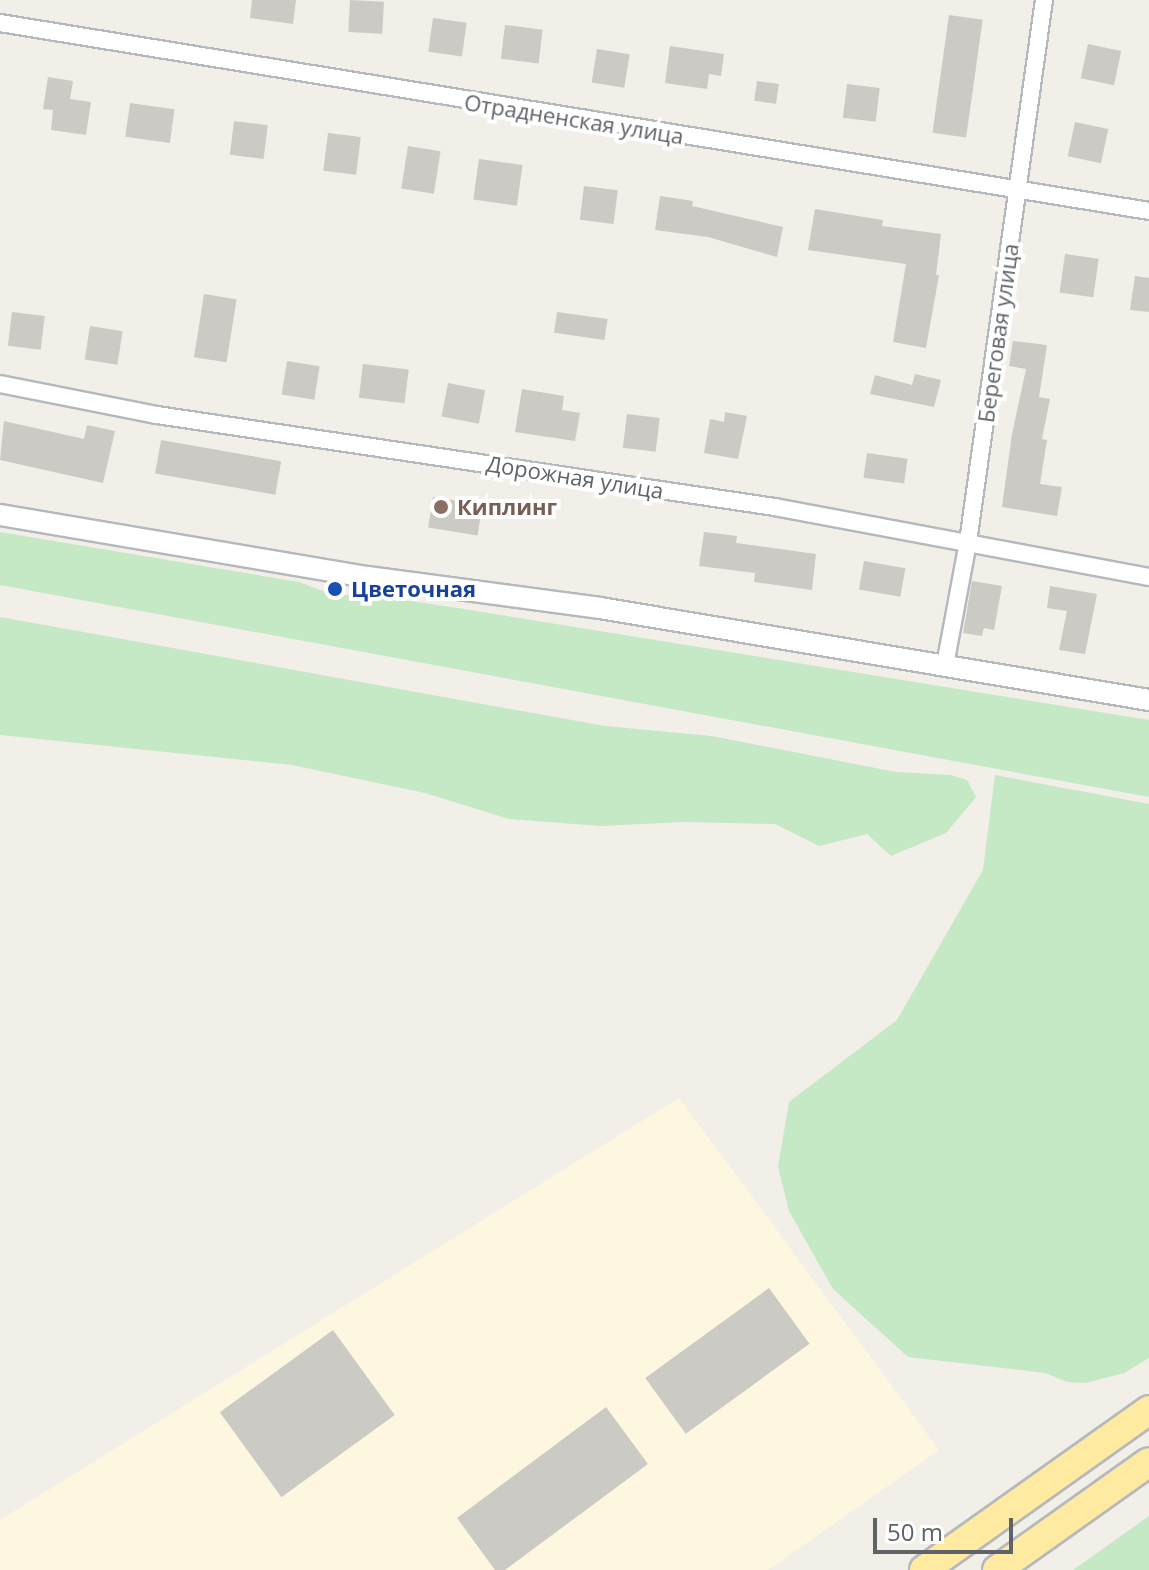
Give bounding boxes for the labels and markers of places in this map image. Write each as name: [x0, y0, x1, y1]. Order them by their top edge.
place label: Киплинг: [457, 494, 557, 520]
marker: Киплинг: [432, 498, 450, 516]
place label: Цветочная: [351, 576, 476, 602]
marker: Цветочная: [326, 580, 344, 598]

